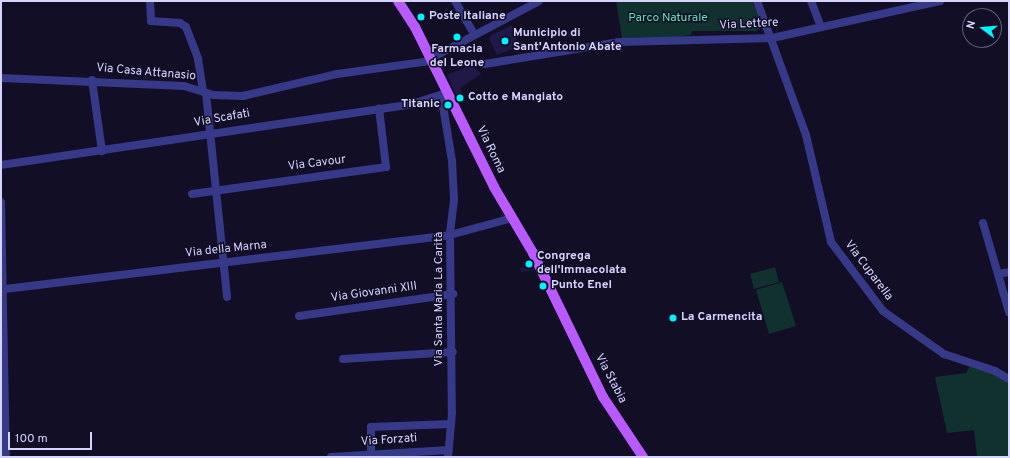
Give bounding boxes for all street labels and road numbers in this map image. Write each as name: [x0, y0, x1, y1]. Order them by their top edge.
street label: Via Lettere: [719, 16, 779, 34]
street label: Via Casa Attanasio: [95, 61, 197, 85]
street label: Via Scafati: [193, 107, 251, 131]
street label: Via Roma: [472, 124, 508, 176]
street label: Via Cavour: [287, 153, 347, 175]
street label: Via Santa Maria La Carità: [433, 232, 447, 366]
street label: Via Cuparella: [841, 238, 895, 304]
street label: Via della Marna: [184, 239, 268, 261]
street label: Via Giovanni XIII: [330, 280, 418, 306]
street label: Via Stabia: [591, 352, 629, 406]
street label: Via Forzati: [360, 432, 418, 450]

